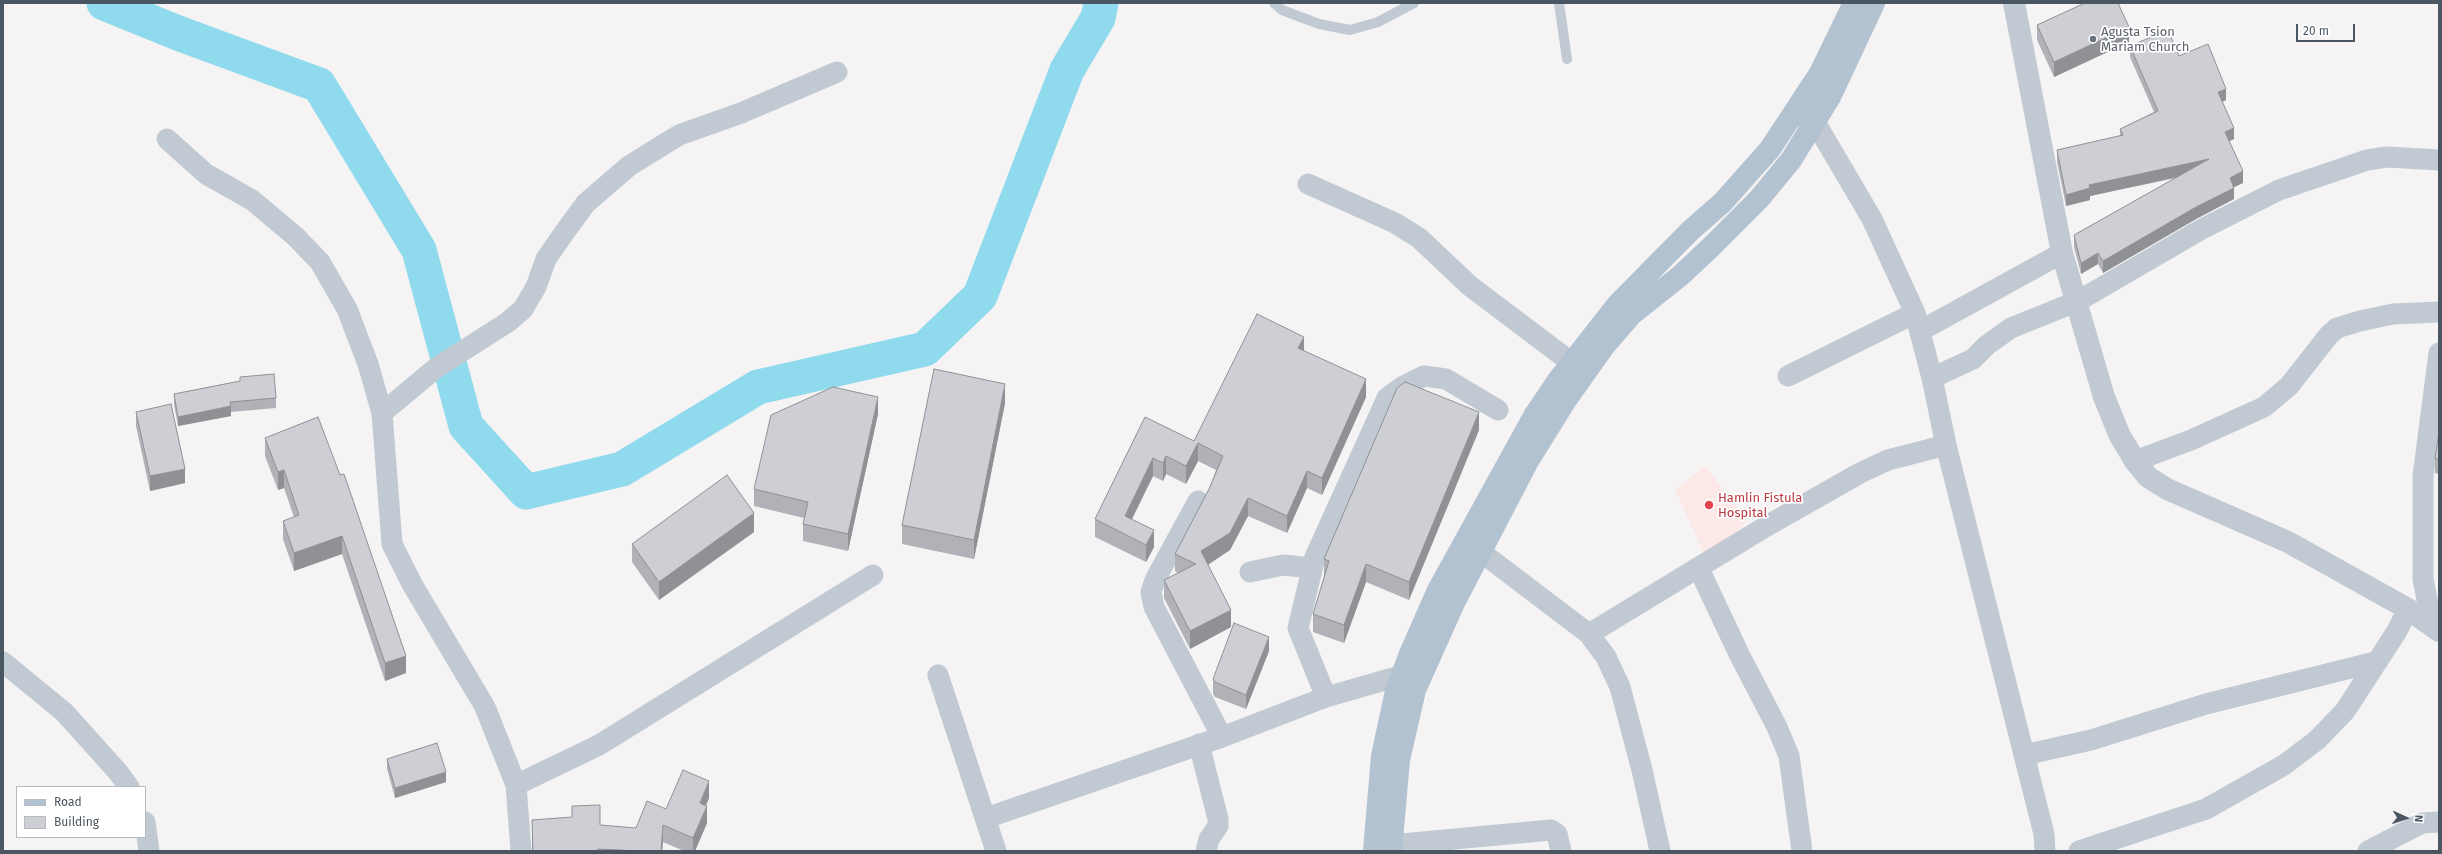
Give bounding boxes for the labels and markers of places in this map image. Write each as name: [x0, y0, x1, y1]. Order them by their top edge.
place label: Agusta Tsion Mariam Church: [2101, 24, 2189, 55]
marker: Agusta Tsion Mariam Church: [2088, 34, 2098, 44]
place label: Hamlin Fistula Hospital: [1718, 490, 1802, 521]
marker: Hamlin Fistula Hospital: [1703, 499, 1715, 511]

